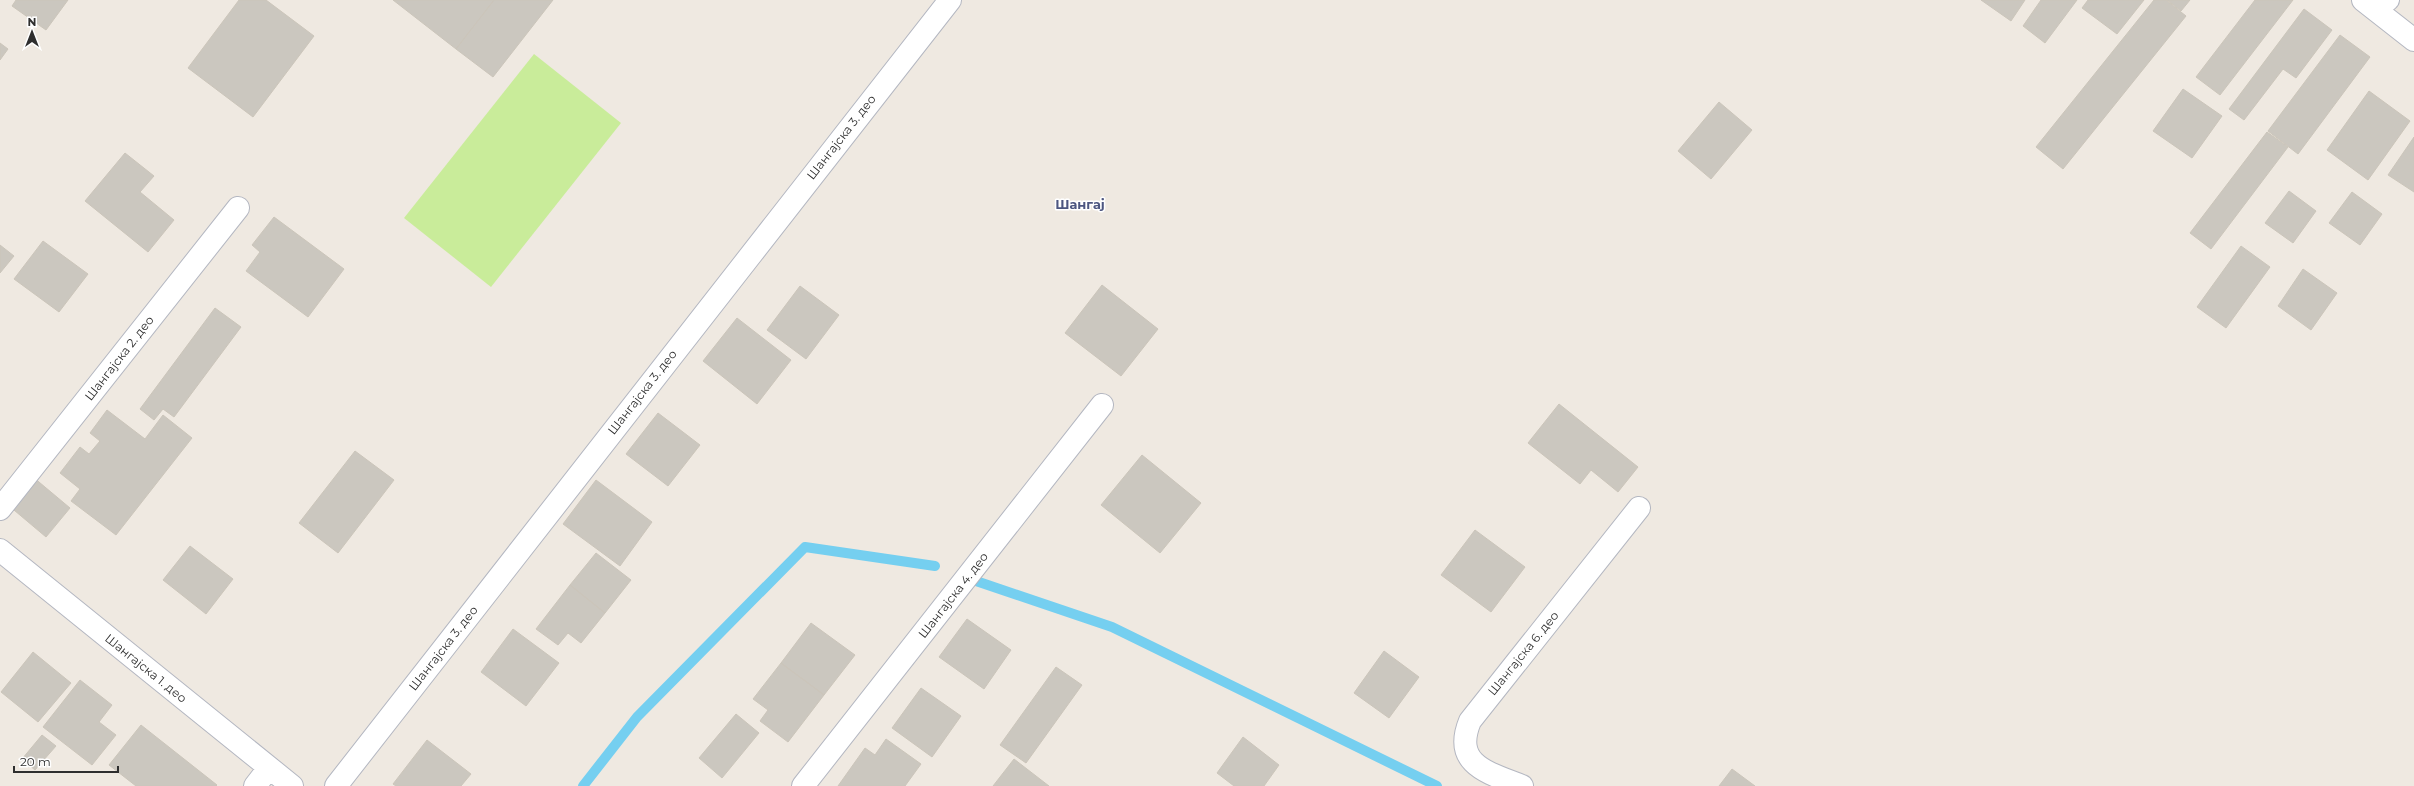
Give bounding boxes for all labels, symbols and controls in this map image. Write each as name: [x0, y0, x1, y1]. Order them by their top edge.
north arrow: [12, 12, 52, 52]
text: N: [28, 15, 36, 29]
street label: Шангајска 3. део: [803, 91, 879, 182]
district label: Шангај: [1055, 196, 1105, 212]
street label: Шангајска 2. део: [81, 312, 157, 403]
street label: Шангајска 3. део: [604, 346, 680, 437]
street label: Шангајска 4. део: [915, 549, 991, 641]
street label: Шангајска 3. део: [405, 602, 481, 693]
street label: Шангајска 6. део: [1484, 608, 1562, 698]
street label: Шангајска 1. део: [102, 630, 190, 706]
scale bar: [14, 748, 118, 774]
text: 20 m: [20, 754, 51, 769]

